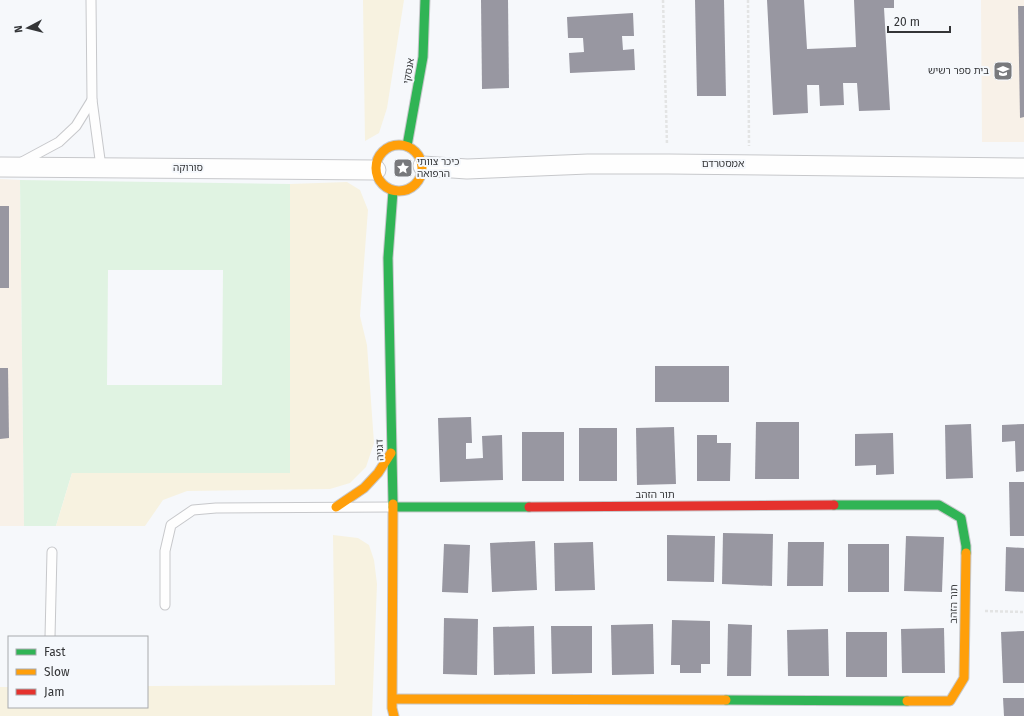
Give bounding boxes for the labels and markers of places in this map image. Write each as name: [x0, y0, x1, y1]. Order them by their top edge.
school or university icon: בית ספר רשיש: [992, 60, 1014, 82]
place label: בית ספר רשיש: [928, 65, 989, 77]
place label: כיכר צוותי הרפואה: [417, 156, 459, 180]
place icon: כיכר צוותי הרפואה: [392, 157, 414, 179]

